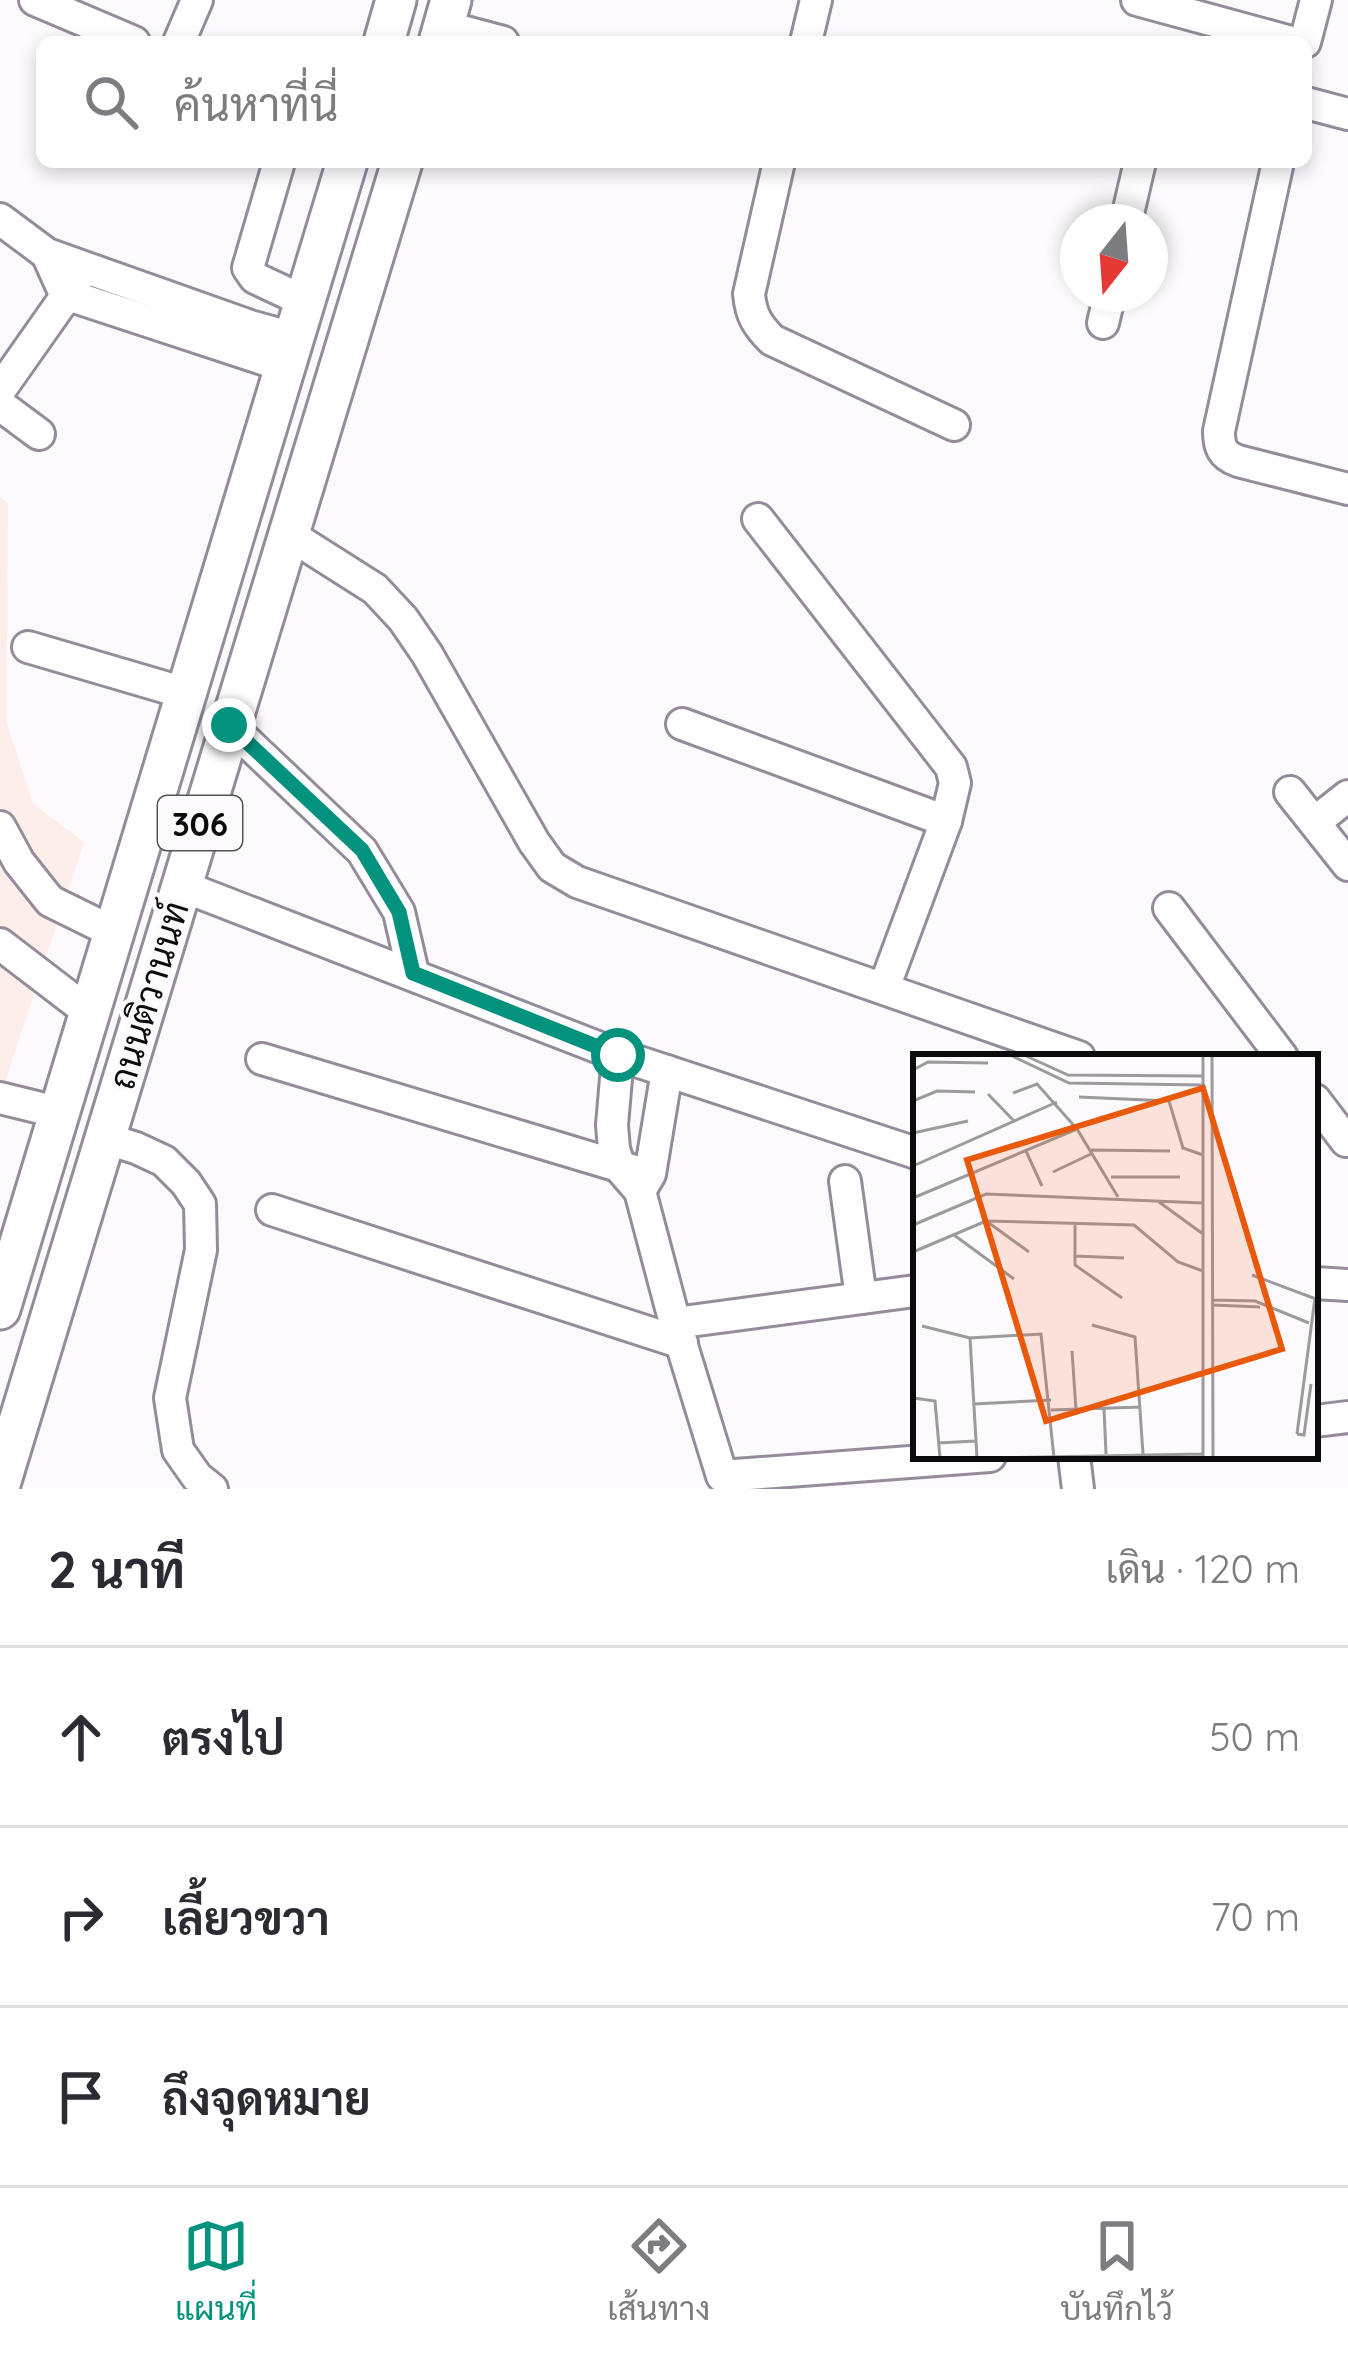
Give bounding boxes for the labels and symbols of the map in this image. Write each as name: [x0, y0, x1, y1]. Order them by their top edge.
north arrow: [1060, 204, 1168, 312]
route end: [202, 698, 256, 752]
road number: 306: [158, 796, 242, 850]
street label: ถนนติวานนท์: [98, 896, 198, 1094]
route start: [591, 1028, 645, 1082]
inset map: [913, 1054, 1318, 1459]

